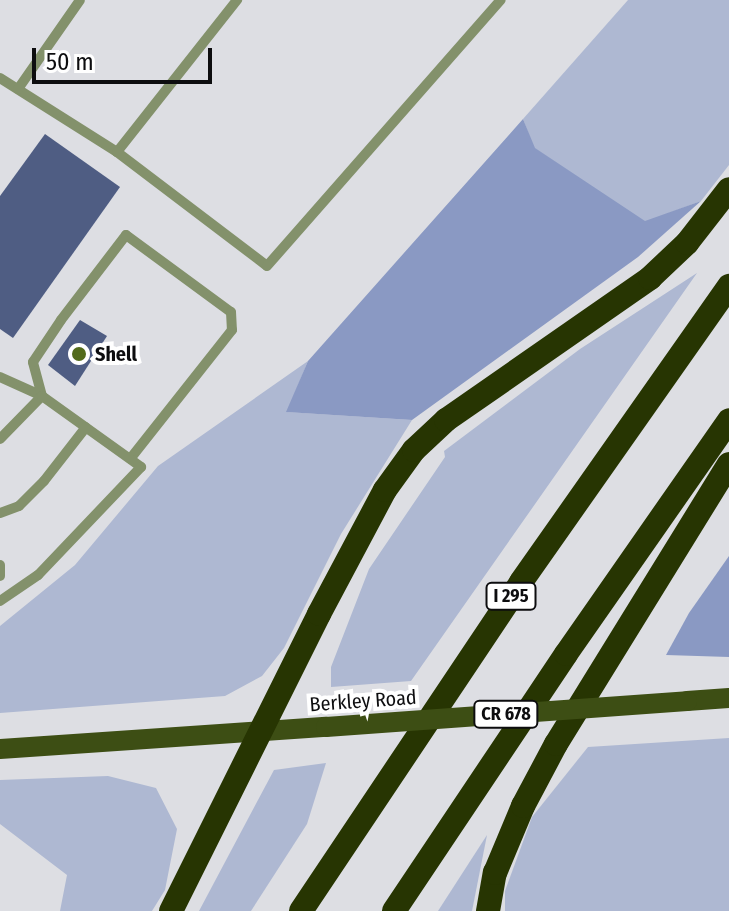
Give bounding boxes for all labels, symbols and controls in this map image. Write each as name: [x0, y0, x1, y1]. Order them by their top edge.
scale bar: [36, 32, 216, 82]
text: 50 m: [46, 48, 94, 76]
place label: Shell: [95, 342, 137, 366]
marker: Shell: [70, 345, 88, 363]
road number: I 295: [485, 582, 537, 610]
street label: Berkley Road: [309, 685, 417, 717]
road number: CR 678: [472, 700, 540, 728]

